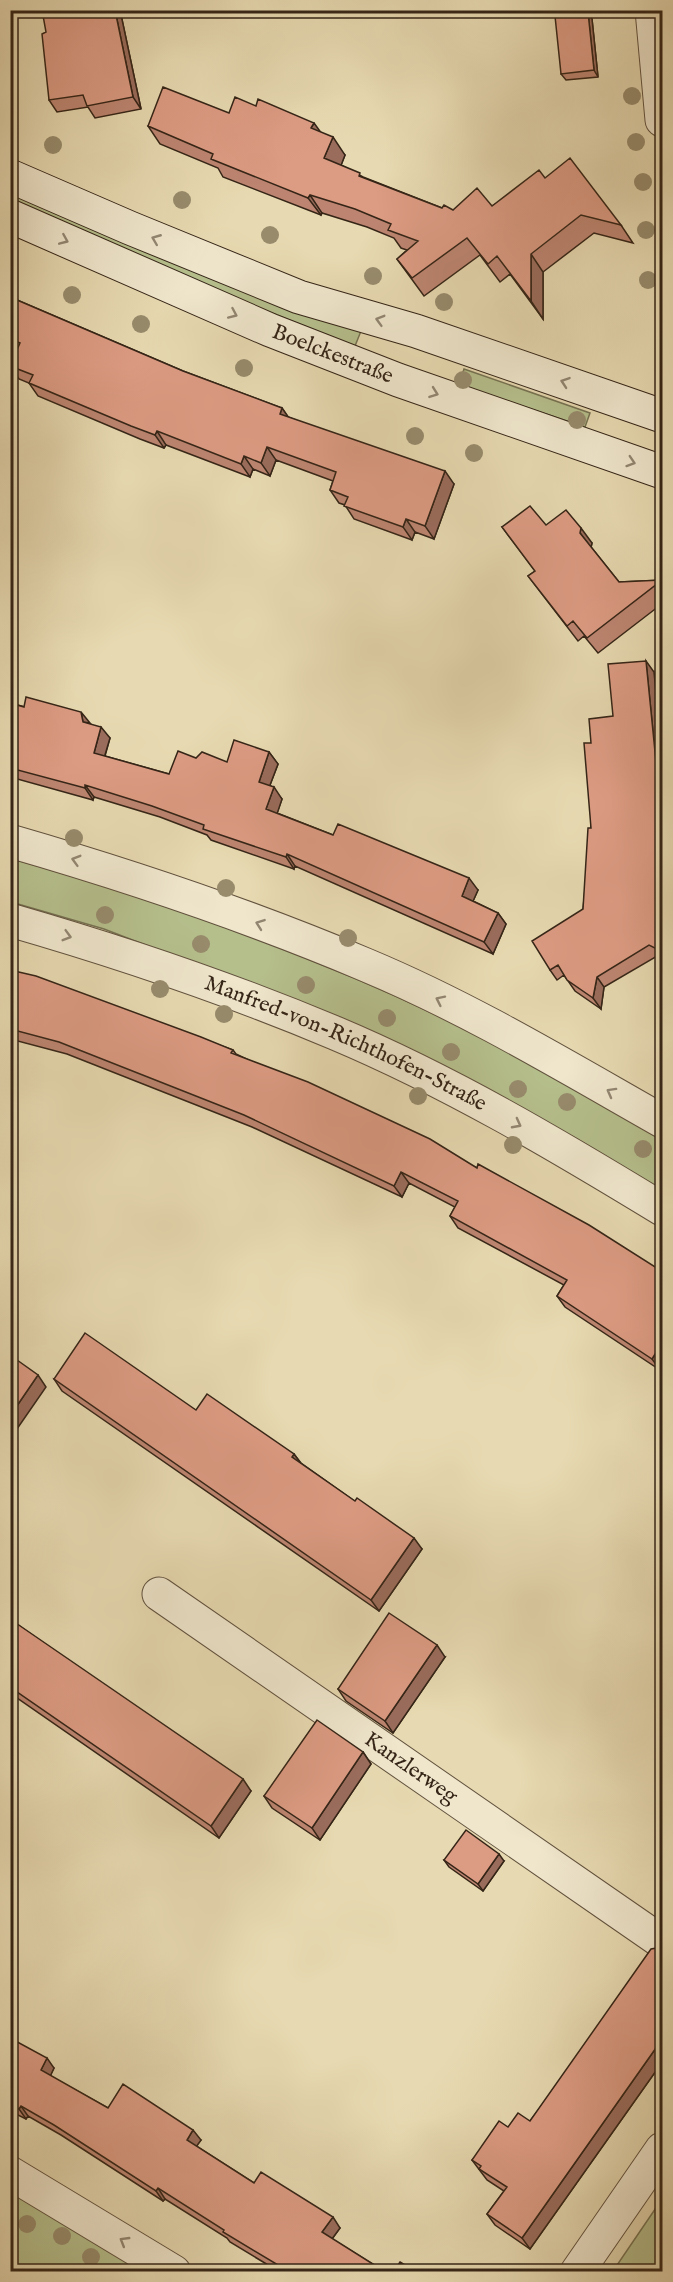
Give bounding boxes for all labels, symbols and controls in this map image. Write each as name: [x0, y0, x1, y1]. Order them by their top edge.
one-way arrow: [58, 233, 69, 245]
one-way arrow: [151, 234, 162, 246]
one-way arrow: [227, 307, 238, 319]
one-way arrow: [375, 315, 386, 327]
street label: Boelckestraße: [268, 318, 397, 391]
one-way arrow: [560, 377, 571, 389]
one-way arrow: [428, 385, 439, 398]
one-way arrow: [625, 455, 636, 468]
one-way arrow: [71, 855, 82, 867]
one-way arrow: [255, 919, 266, 931]
one-way arrow: [61, 929, 72, 941]
street label: Manfred-von-Richthofen-Straße: [201, 970, 491, 1118]
one-way arrow: [435, 996, 446, 1008]
one-way arrow: [607, 1088, 618, 1099]
one-way arrow: [511, 1117, 521, 1128]
street label: Kanzlerweg: [358, 1726, 464, 1811]
one-way arrow: [120, 2237, 130, 2249]

